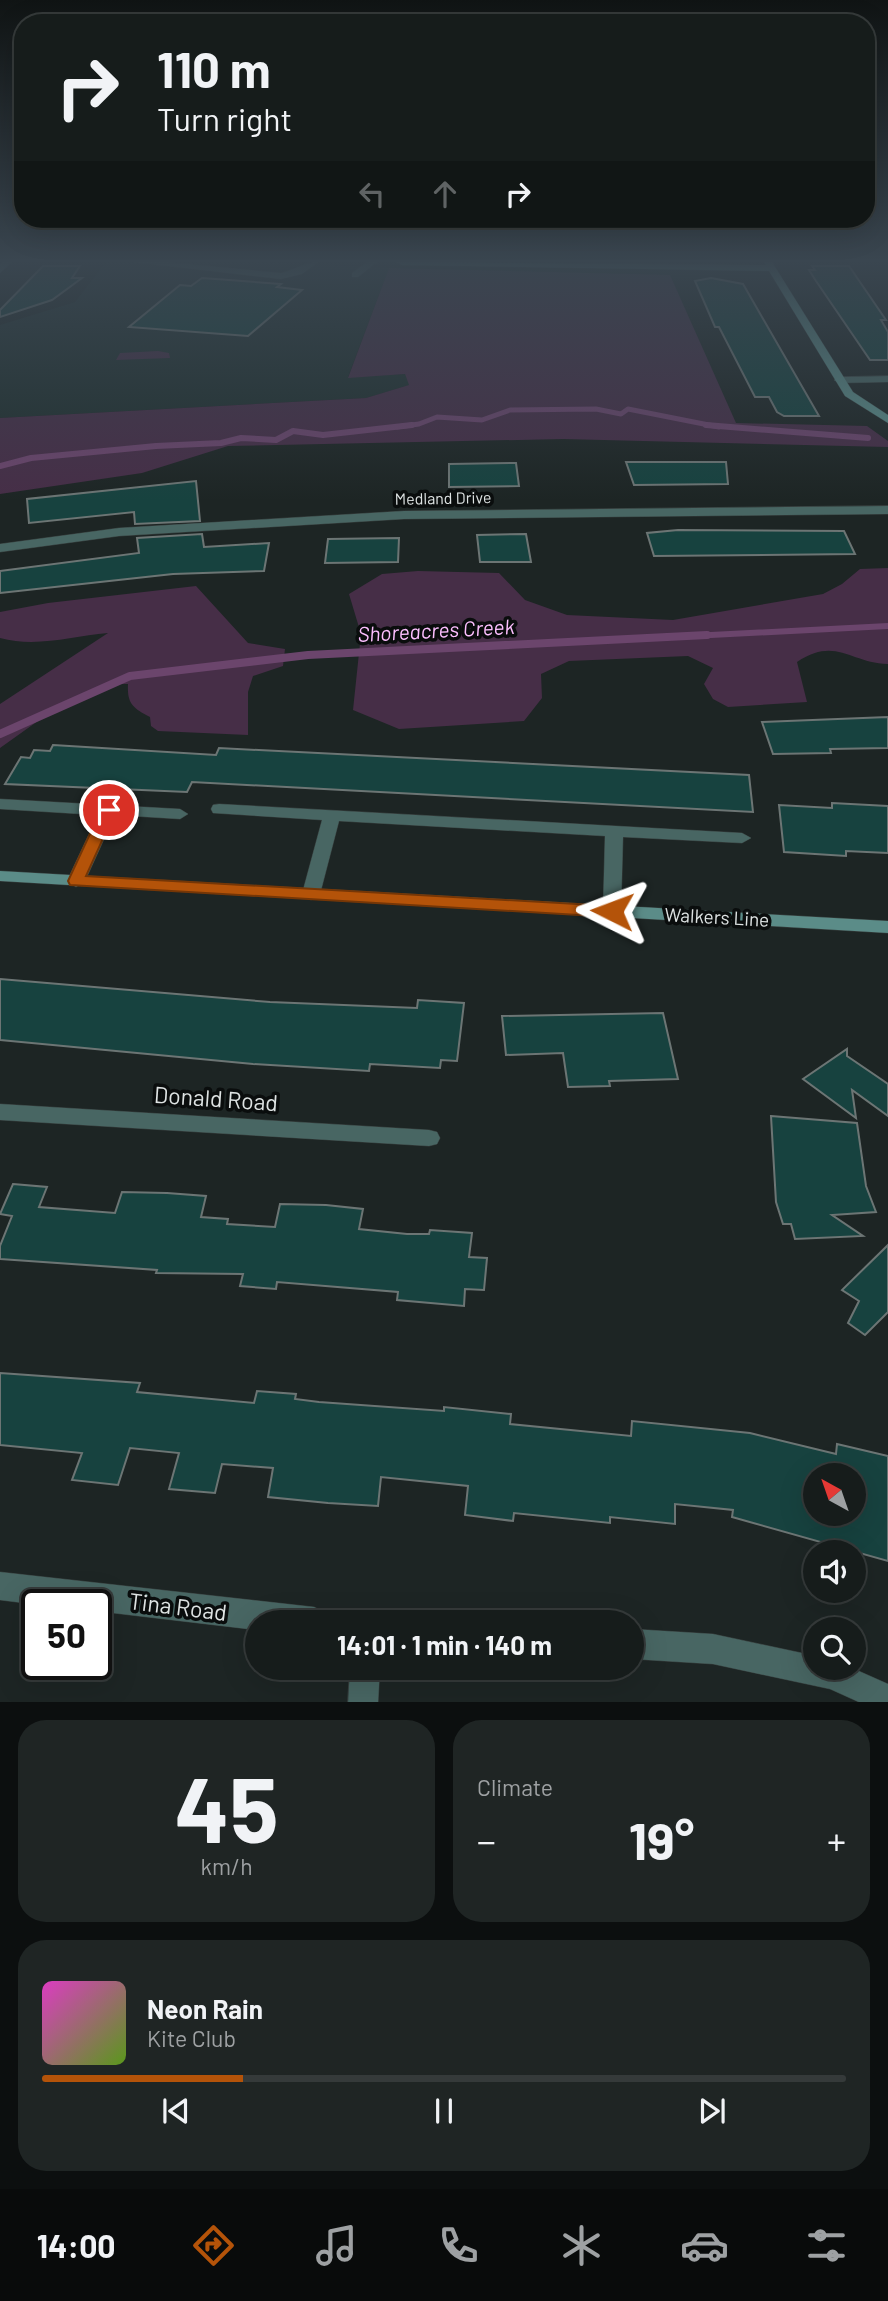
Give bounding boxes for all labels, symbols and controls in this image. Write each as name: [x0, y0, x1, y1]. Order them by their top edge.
text: 110 m: [157, 39, 271, 98]
icon: right: [42, 42, 133, 133]
text: Turn right: [157, 99, 292, 137]
icon: left: [353, 175, 391, 213]
icon: ahead: [426, 175, 464, 213]
icon: right: [499, 175, 537, 213]
street label: Medland Drive: [395, 487, 491, 508]
water label: Shoreacres Creek: [357, 613, 516, 646]
pin: [79, 780, 139, 840]
icon: arrive: [90, 791, 128, 829]
position arrow: [575, 874, 649, 948]
street label: Walkers Line: [664, 902, 770, 931]
street label: Donald Road: [153, 1080, 279, 1116]
north arrow: [803, 1463, 866, 1526]
map controls: [803, 1463, 866, 1680]
button: sound: [803, 1540, 866, 1603]
street label: Tina Road: [128, 1586, 229, 1626]
speed limit sign: 50: [21, 1589, 112, 1680]
button: search: [803, 1617, 866, 1680]
text: 14:01 · 1 min · 140 m: [337, 1629, 552, 1660]
text: 45: [174, 1752, 279, 1861]
text: Climate: [477, 1773, 553, 1801]
text: 19°: [629, 1808, 694, 1870]
text: −: [477, 1817, 496, 1863]
text: +: [827, 1817, 846, 1863]
text: km/h: [200, 1852, 253, 1880]
text: Neon Rain: [147, 1993, 263, 2024]
text: Kite Club: [147, 2024, 236, 2052]
icon: previous: [157, 2092, 195, 2130]
icon: pause: [425, 2092, 463, 2130]
icon: next: [693, 2092, 731, 2130]
icon: directions: [189, 2221, 238, 2270]
icon: music: [312, 2221, 361, 2270]
icon: phone: [434, 2221, 483, 2270]
icon: climate: [557, 2221, 606, 2270]
icon: car: [680, 2221, 729, 2270]
icon: filters: [802, 2221, 851, 2270]
text: 14:00: [37, 2226, 116, 2264]

